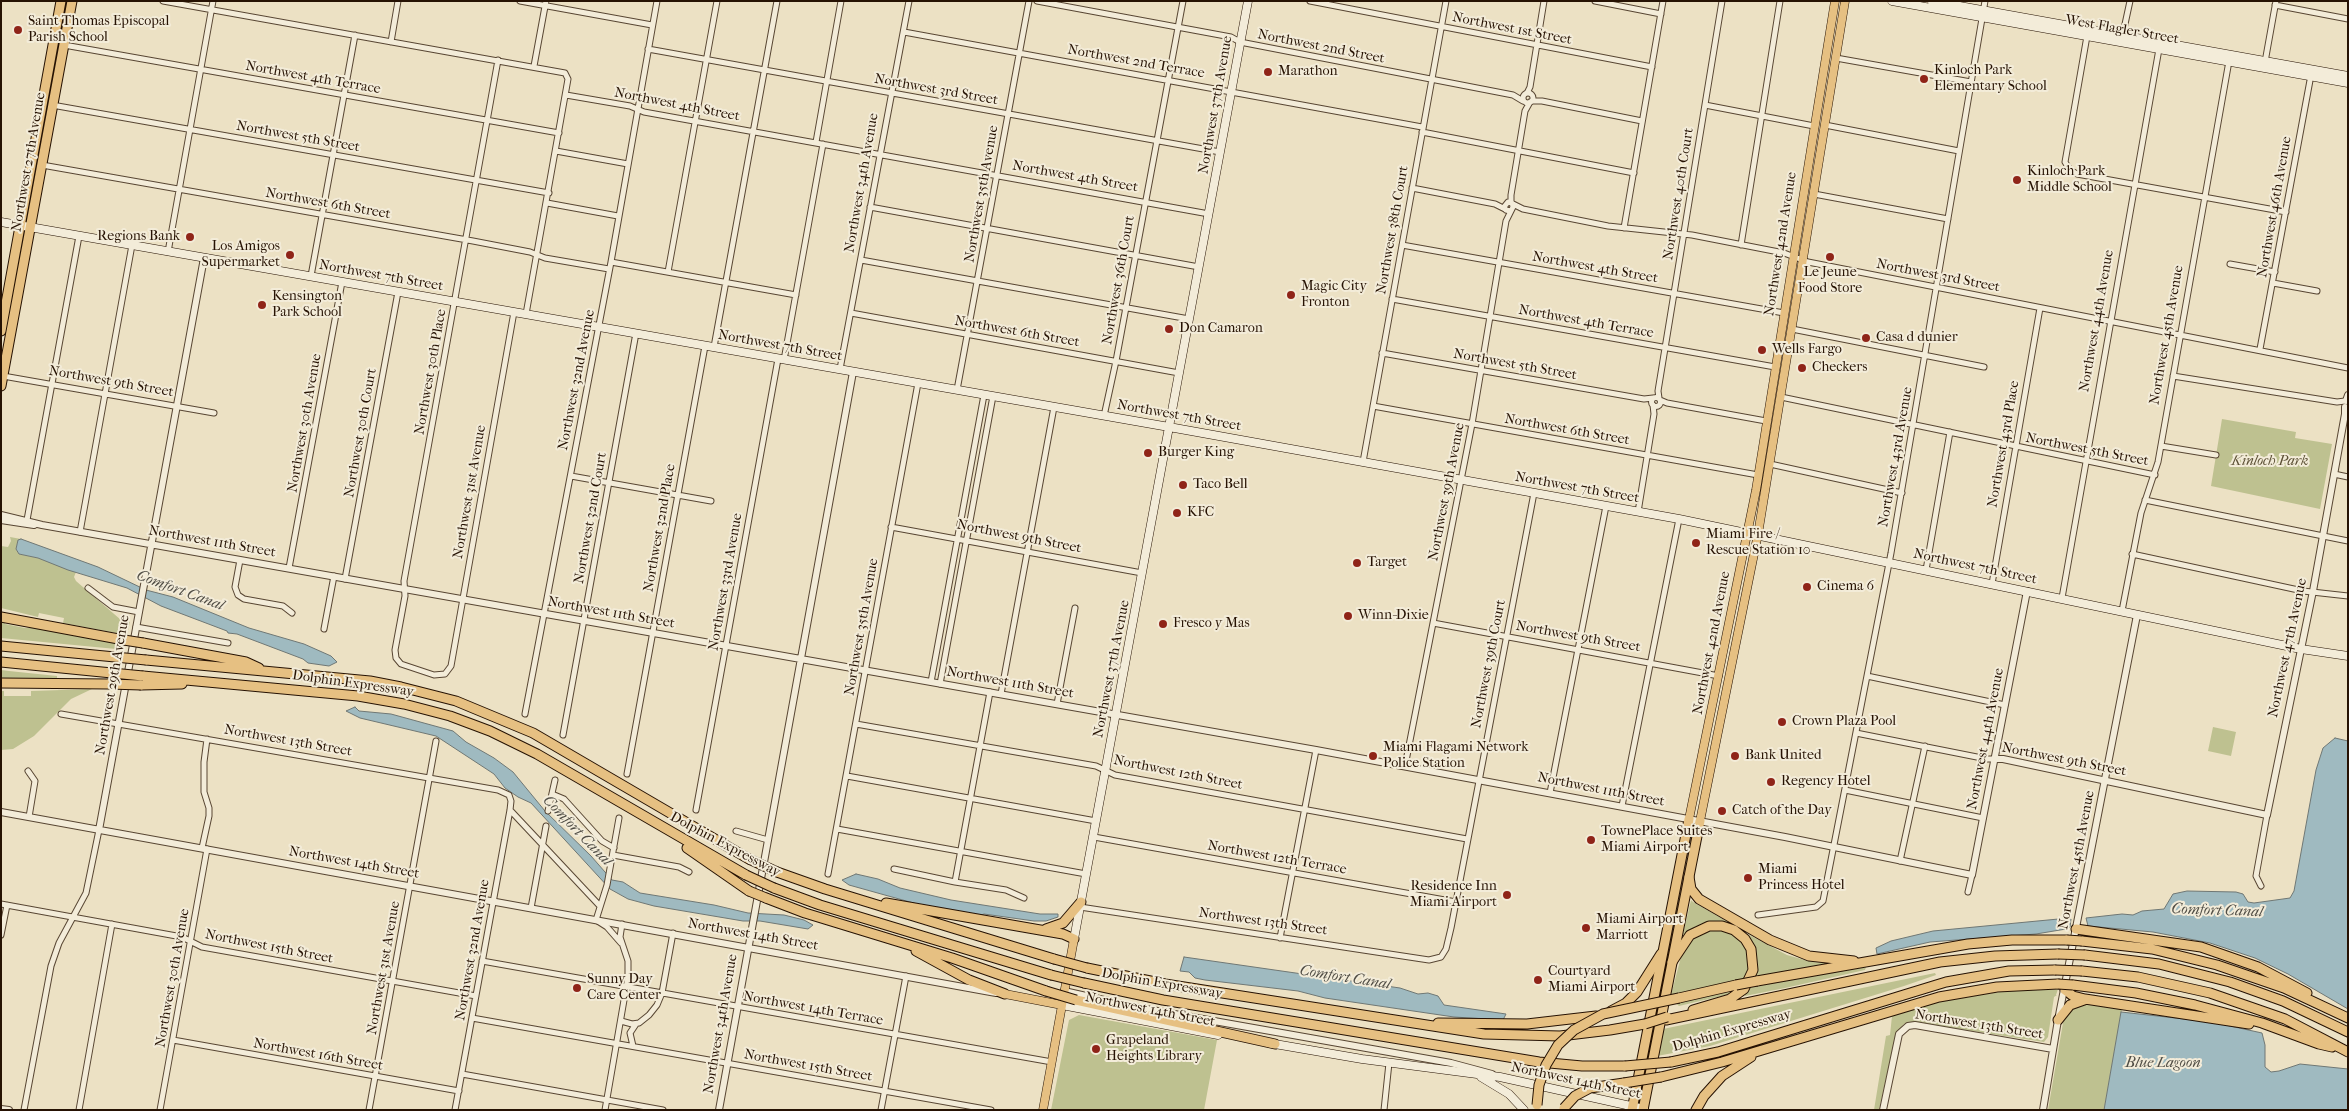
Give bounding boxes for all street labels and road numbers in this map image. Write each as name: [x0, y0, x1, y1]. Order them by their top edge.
street label: Northwest 1st Street: [1451, 9, 1573, 49]
street label: West Flagler Street: [2064, 12, 2180, 48]
street label: Northwest 2nd Street: [1256, 26, 1386, 68]
street label: Northwest 37th Avenue: [1196, 35, 1236, 175]
street label: Northwest 2nd Terrace: [1066, 42, 1206, 82]
street label: Northwest 4th Terrace: [244, 58, 382, 98]
street label: Northwest 3rd Street: [873, 71, 999, 109]
street label: Northwest 4th Street: [613, 85, 741, 125]
street label: Northwest 27th Avenue: [8, 91, 50, 233]
street label: Northwest 34th Avenue: [841, 112, 883, 254]
street label: Northwest 5th Street: [235, 118, 361, 156]
street label: Northwest 35th Avenue: [962, 124, 1002, 264]
street label: Northwest 40th Court: [1660, 127, 1698, 261]
street label: Northwest 46th Avenue: [2254, 135, 2296, 279]
street label: Northwest 4th Street: [1011, 158, 1139, 196]
street label: Northwest 38th Court: [1373, 164, 1413, 296]
street label: Northwest 42nd Avenue: [1761, 171, 1801, 317]
street label: Northwest 6th Street: [264, 185, 392, 223]
street label: Northwest 36th Court: [1099, 214, 1139, 346]
street label: Northwest 4th Street: [1531, 249, 1659, 287]
street label: Northwest 44th Avenue: [2076, 249, 2118, 393]
street label: Northwest 3rd Street: [1875, 256, 2001, 296]
street label: Northwest 7th Street: [318, 257, 444, 295]
street label: Northwest 45th Avenue: [2146, 264, 2188, 406]
street label: Northwest 4th Terrace: [1517, 302, 1655, 342]
street label: Northwest 30th Place: [412, 308, 450, 436]
street label: Northwest 32nd Avenue: [555, 308, 599, 452]
street label: Northwest 6th Street: [953, 313, 1081, 351]
street label: Northwest 7th Street: [717, 327, 843, 365]
street label: Northwest 5th Street: [1452, 346, 1578, 384]
street label: Northwest 30th Avenue: [285, 352, 325, 494]
street label: Northwest 9th Street: [47, 363, 175, 401]
street label: Northwest 30th Court: [341, 367, 381, 499]
street label: Northwest 43rd Place: [1985, 379, 2023, 509]
street label: Northwest 43rd Avenue: [1875, 386, 1917, 528]
street label: Northwest 7th Street: [1116, 397, 1242, 435]
street label: Northwest 6th Street: [1503, 411, 1631, 449]
street label: Northwest 39th Avenue: [1425, 422, 1469, 562]
street label: Northwest 31st Avenue: [450, 424, 490, 560]
street label: Northwest 5th Street: [2024, 430, 2150, 470]
street label: Northwest 32nd Court: [571, 451, 611, 585]
street label: Northwest 32nd Place: [640, 463, 680, 593]
street label: Northwest 7th Street: [1514, 469, 1640, 507]
street label: Northwest 33rd Avenue: [706, 512, 746, 652]
street label: Northwest 9th Street: [955, 517, 1083, 557]
street label: Northwest 11th Street: [147, 523, 277, 561]
street label: Northwest 7th Street: [1912, 546, 2038, 588]
street label: Northwest 35th Avenue: [842, 557, 882, 697]
street label: Northwest 42nd Avenue: [1690, 570, 1734, 716]
street label: Northwest 47th Avenue: [2265, 577, 2311, 719]
street label: Northwest 11th Street: [546, 594, 676, 632]
street label: Northwest 39th Court: [1468, 598, 1510, 730]
street label: Northwest 37th Avenue: [1090, 599, 1134, 739]
street label: Northwest 29th Avenue: [92, 614, 134, 756]
street label: Northwest 9th Street: [1514, 618, 1642, 656]
street label: Northwest 11th Street: [945, 664, 1075, 702]
street label: Dolphin Expressway: [291, 667, 415, 701]
street label: Northwest 44th Avenue: [1964, 667, 2008, 811]
street label: Northwest 13th Street: [223, 721, 353, 761]
street label: Northwest 9th Street: [2000, 740, 2128, 780]
street label: Northwest 12th Street: [1112, 752, 1244, 794]
street label: Northwest 11th Street: [1536, 769, 1666, 811]
street label: Northwest 45th Avenue: [2055, 789, 2099, 931]
street label: Dolphin Expressway: [667, 809, 783, 881]
street label: Northwest 12th Terrace: [1206, 837, 1348, 879]
street label: Northwest 14th Street: [287, 843, 421, 883]
street label: Northwest 32nd Avenue: [452, 878, 494, 1022]
street label: Northwest 31st Avenue: [364, 900, 404, 1036]
street label: Northwest 13th Street: [1198, 905, 1328, 939]
street label: Northwest 30th Avenue: [153, 907, 193, 1049]
street label: Northwest 14th Street: [686, 915, 820, 955]
street label: Northwest 15th Street: [204, 926, 334, 968]
street label: Northwest 34th Avenue: [700, 953, 742, 1095]
street label: Dolphin Expressway: [1100, 965, 1224, 1003]
street label: Northwest 14th Terrace: [742, 988, 884, 1030]
street label: Northwest 14th Street: [1083, 989, 1217, 1031]
street label: Dolphin Expressway: [1671, 1006, 1793, 1056]
street label: Northwest 13th Street: [1914, 1007, 2044, 1043]
street label: Northwest 16th Street: [252, 1035, 384, 1075]
street label: Northwest 15th Street: [743, 1046, 873, 1086]
street label: Northwest 14th Street: [1510, 1059, 1642, 1103]

